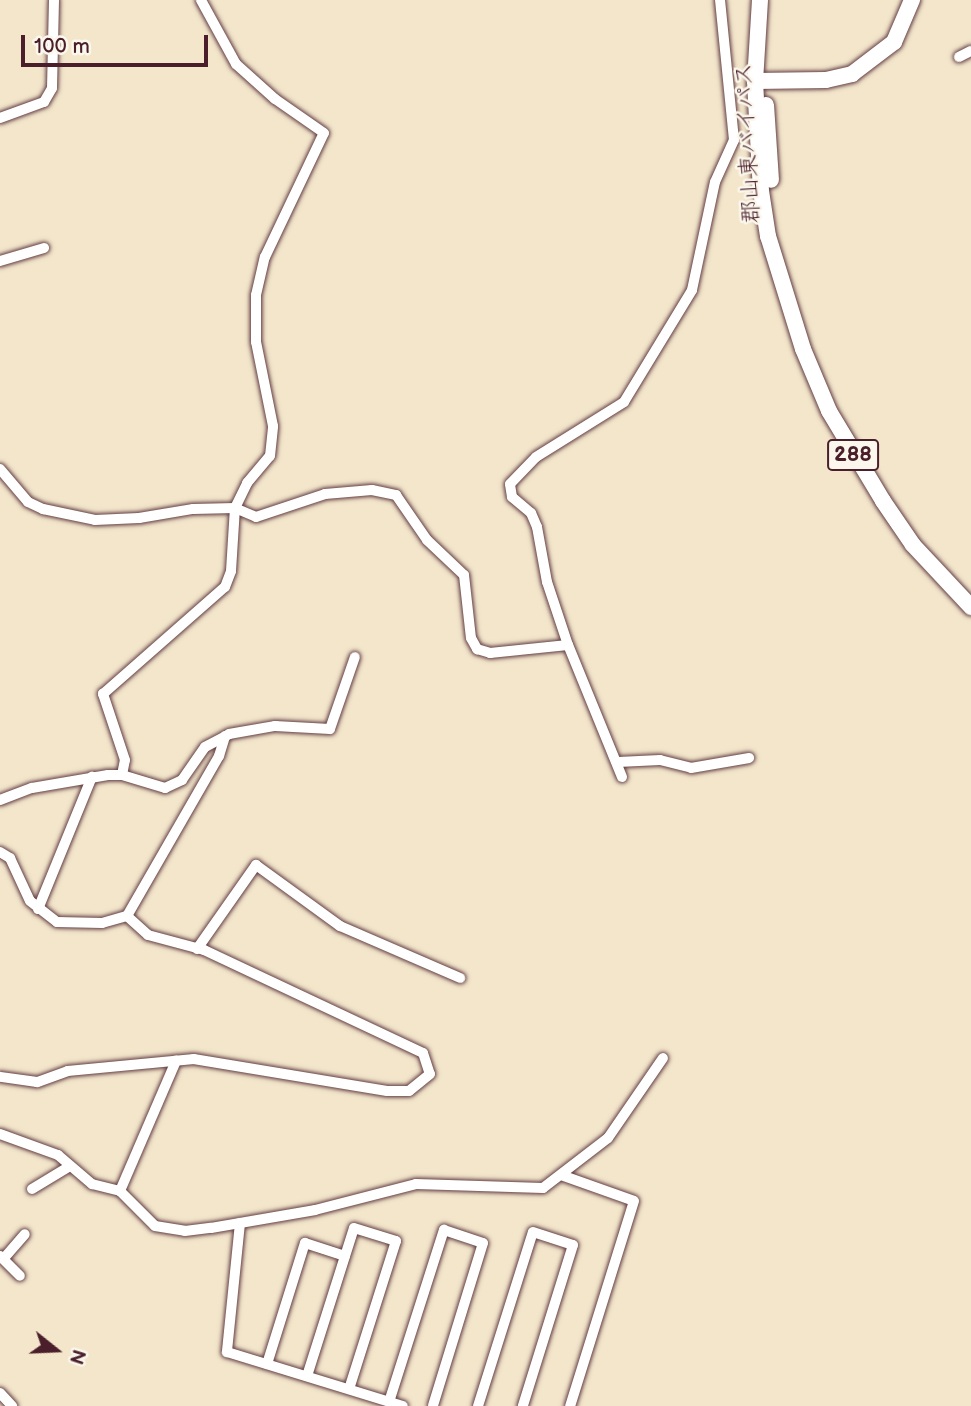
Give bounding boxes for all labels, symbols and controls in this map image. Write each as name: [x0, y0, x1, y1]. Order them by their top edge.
scale bar: [24, 21, 212, 65]
text: 100 m: [34, 34, 90, 59]
street label: 郡山東バイパス: [730, 62, 766, 224]
road number: 288: [827, 438, 879, 472]
north arrow: [21, 1315, 91, 1385]
text: N: [63, 1346, 90, 1367]

